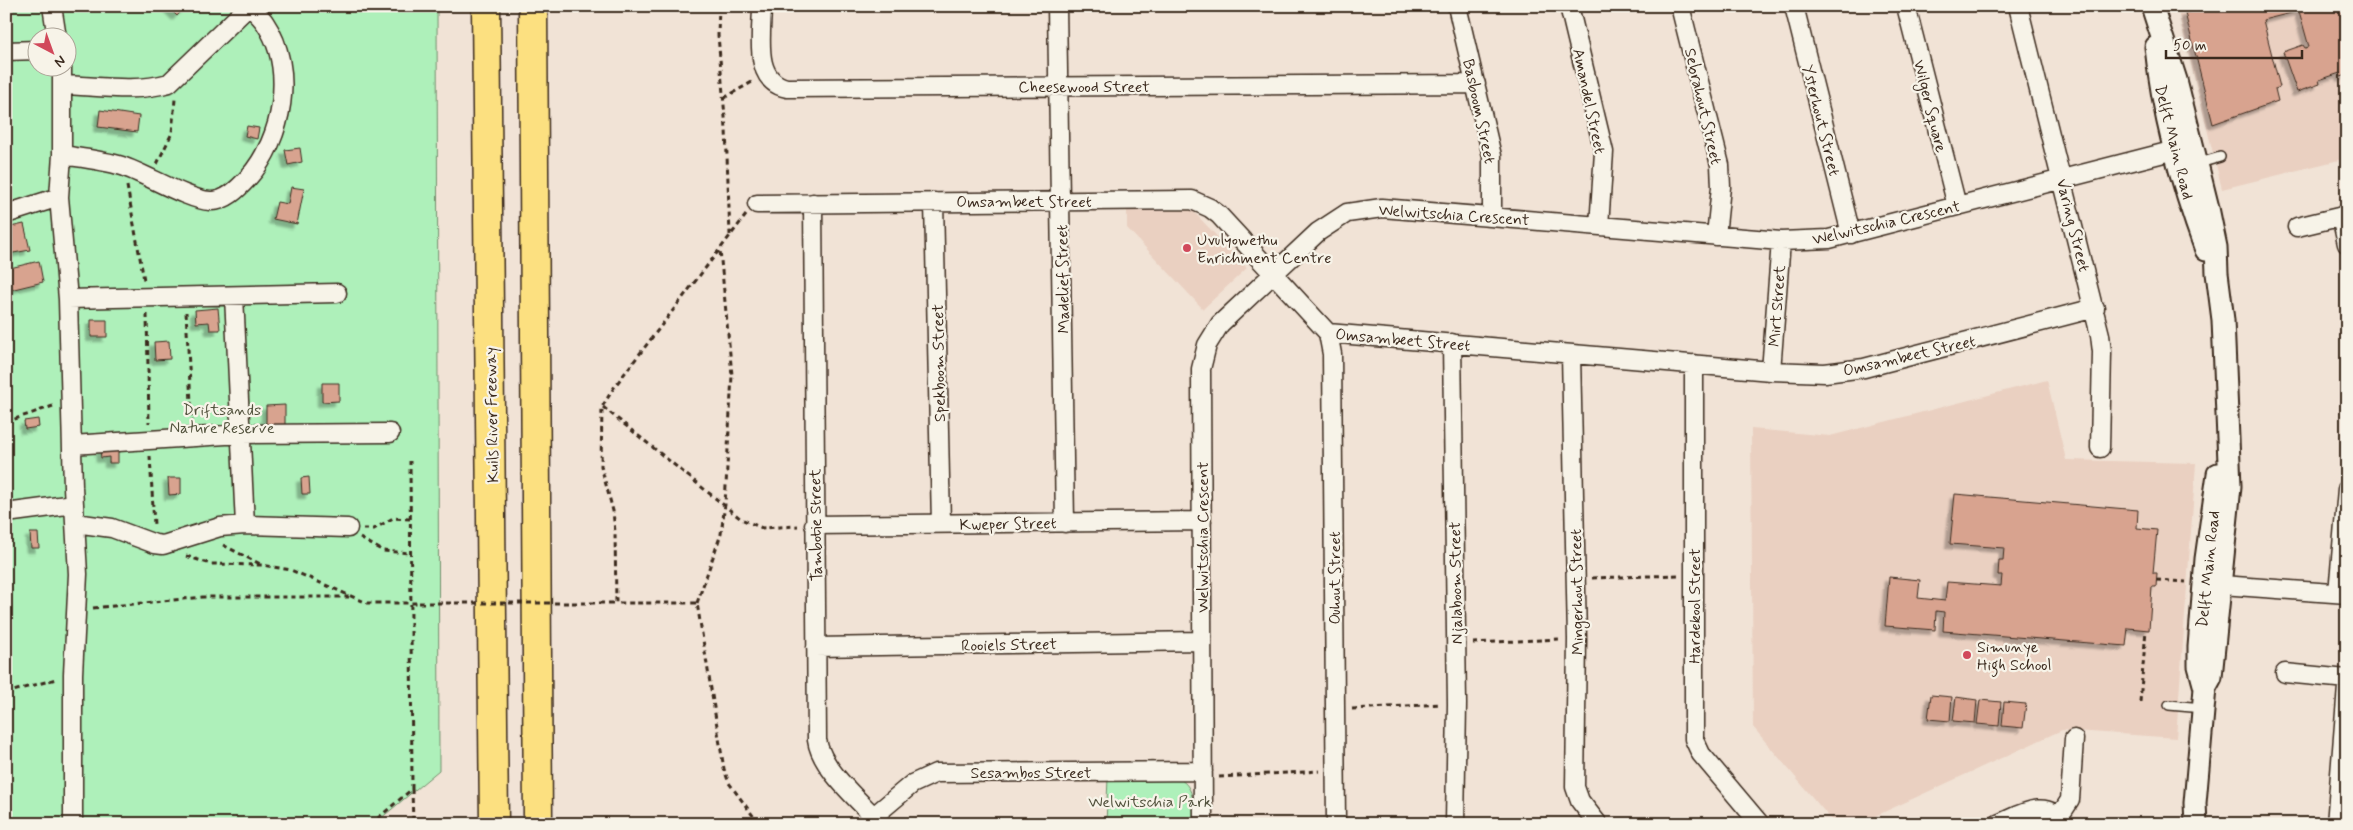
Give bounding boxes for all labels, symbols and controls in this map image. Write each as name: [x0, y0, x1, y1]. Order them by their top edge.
north arrow: [28, 28, 78, 78]
scale bar: [2166, 28, 2302, 60]
text: 50 m: [2173, 36, 2207, 56]
street label: Sebrahout Street: [1679, 46, 1726, 167]
street label: Amandel Street: [1567, 47, 1610, 156]
text: N: [50, 51, 69, 71]
street label: Basboom Street: [1457, 57, 1500, 166]
street label: Wilger Square: [1907, 58, 1951, 156]
street label: Ysterhout Street: [1797, 63, 1845, 178]
street label: Cheesewood Street: [1018, 77, 1150, 98]
street label: Delft Main Road: [2149, 83, 2198, 202]
street label: Varing Street: [2051, 177, 2094, 274]
street label: Omsambeet Street: [956, 192, 1092, 213]
street label: Welwitschia Crescent: [1810, 196, 1963, 251]
street label: Welwitschia Crescent: [1378, 200, 1531, 231]
street label: Madelief Street: [1052, 224, 1075, 334]
place label: Uvulyowethu Enrichment Centre: [1197, 230, 1331, 269]
marker: Uvulyowethu Enrichment Centre: [1181, 242, 1193, 254]
street label: Mirt Street: [1764, 264, 1791, 348]
street label: Spekboom Street: [928, 303, 951, 422]
street label: Omsambeet Street: [1335, 324, 1471, 357]
street label: Omsambeet Street: [1841, 331, 1978, 382]
street label: Kuils River Freeway: [481, 347, 504, 483]
park label: Driftsands Nature Reserve: [169, 400, 275, 439]
street label: Welwitschia Crescent: [1193, 461, 1214, 613]
street label: Tambotie Street: [805, 468, 828, 582]
street label: Delft Main Road: [2192, 510, 2225, 629]
street label: Kweper Street: [959, 513, 1057, 536]
street label: Njalaboom Street: [1445, 521, 1468, 645]
street label: Mingerhout Street: [1566, 529, 1590, 655]
street label: Ouhout Street: [1325, 531, 1346, 625]
street label: Hardekool Street: [1685, 548, 1706, 664]
street label: Rooiels Street: [961, 634, 1058, 657]
place label: Simunye High School: [1977, 637, 2052, 677]
marker: Simunye High School: [1961, 649, 1973, 661]
street label: Sesambos Street: [970, 763, 1092, 784]
park label: Welwitschia Park: [1088, 792, 1212, 813]

